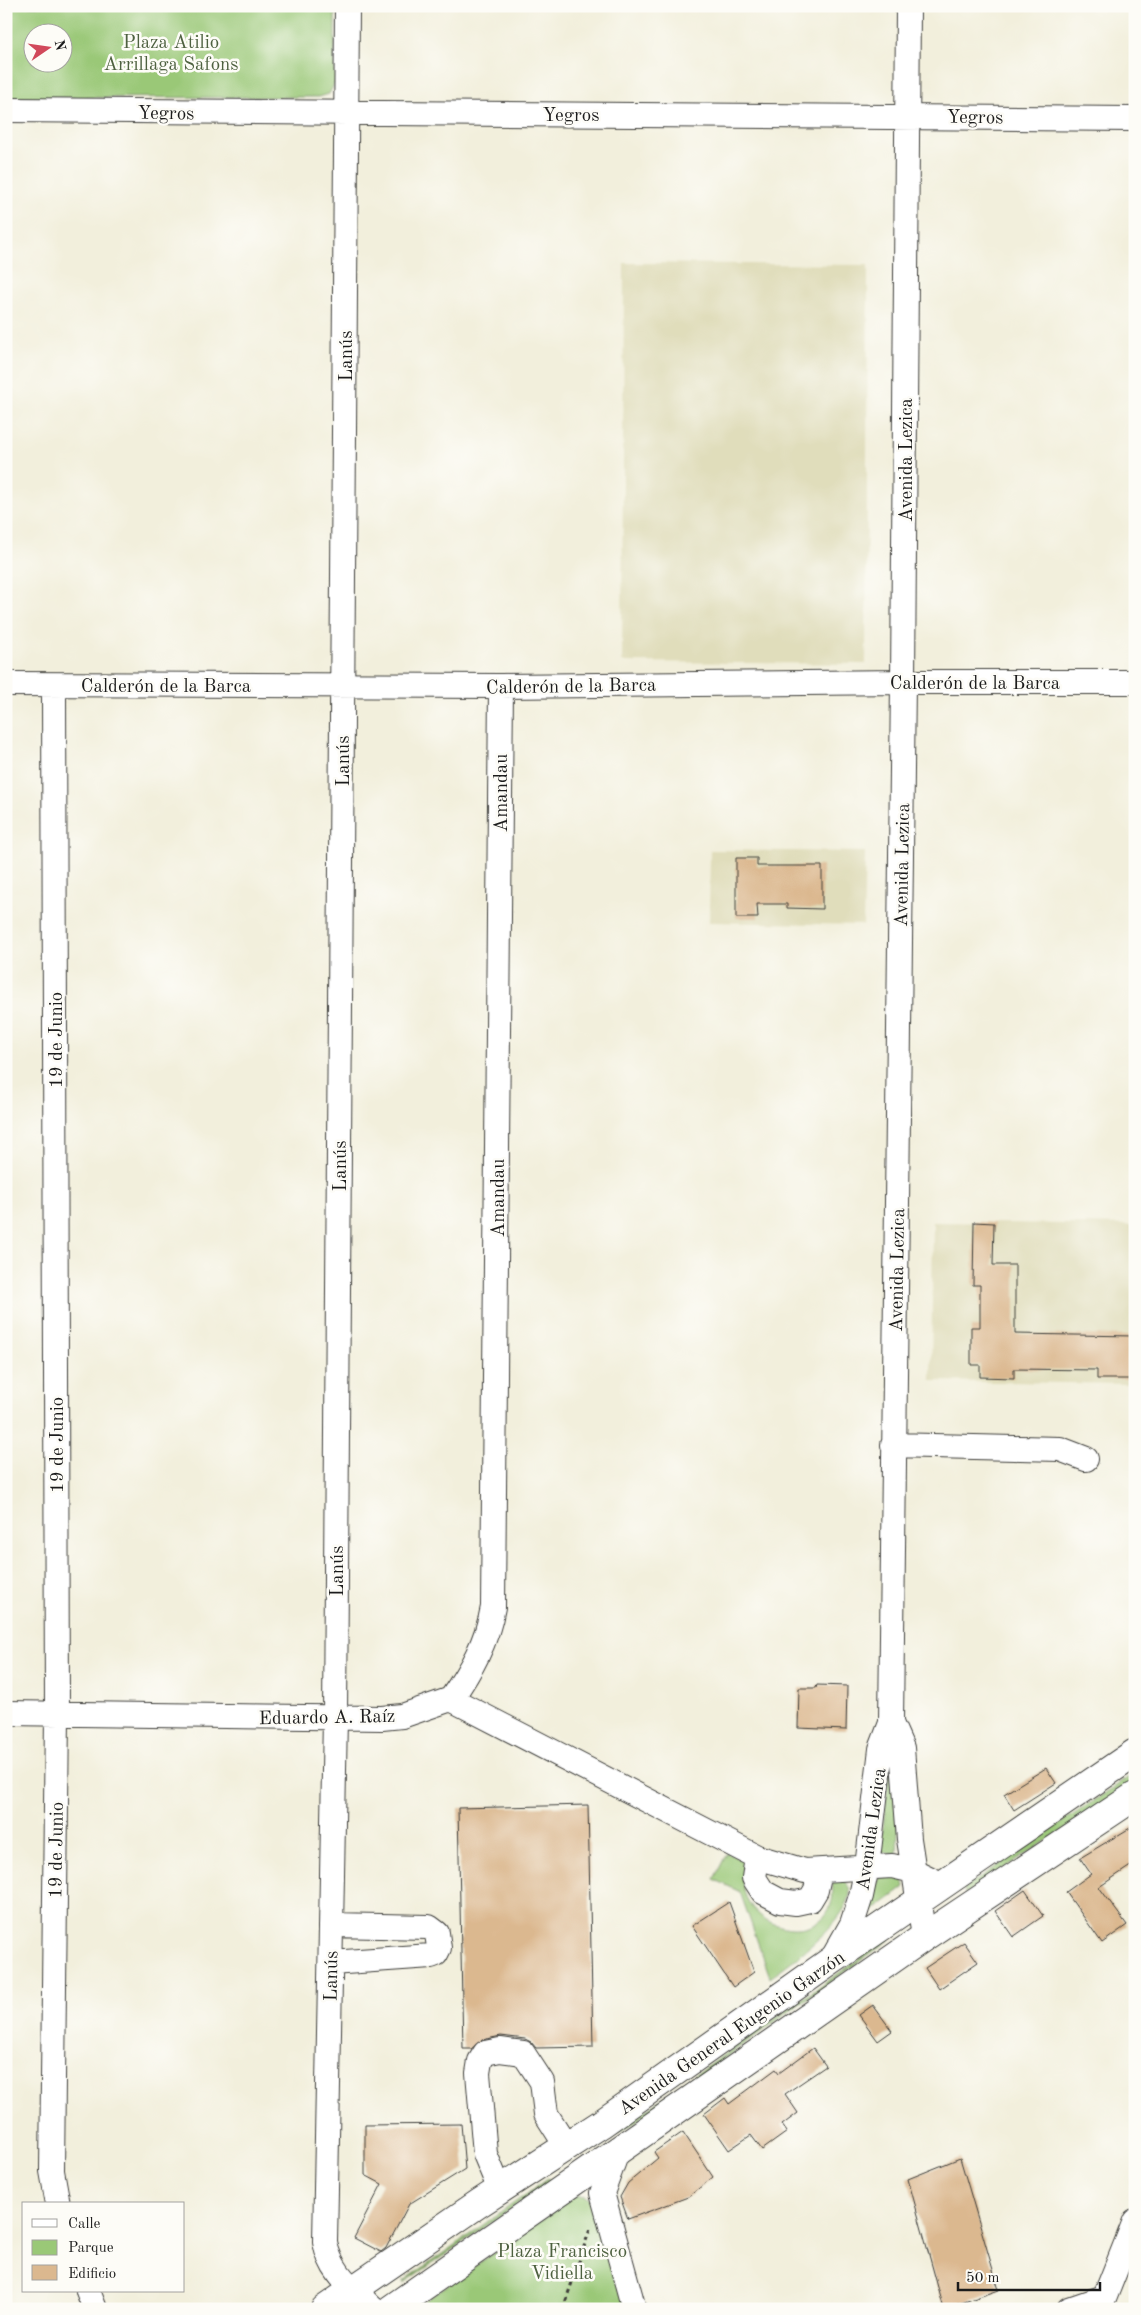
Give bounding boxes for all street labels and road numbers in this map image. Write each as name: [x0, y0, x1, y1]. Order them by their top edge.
street label: Yegros: [137, 105, 195, 124]
street label: Yegros: [543, 107, 599, 126]
street label: Yegros: [946, 109, 1004, 128]
street label: Lanús: [338, 331, 357, 381]
street label: Avenida Lezica: [898, 397, 917, 522]
street label: Calderón de la Barca: [890, 675, 1061, 694]
street label: Calderón de la Barca: [486, 677, 657, 698]
street label: Calderón de la Barca: [81, 678, 252, 697]
street label: Lanús: [335, 736, 354, 786]
street label: Amandau: [493, 754, 512, 832]
street label: Avenida Lezica: [893, 802, 914, 927]
street label: 19 de Junio: [48, 992, 67, 1088]
street label: Lanús: [332, 1141, 351, 1191]
street label: Amandau: [490, 1159, 509, 1237]
street label: Avenida Lezica: [888, 1207, 909, 1332]
street label: 19 de Junio: [49, 1397, 68, 1493]
street label: Lanús: [329, 1546, 348, 1596]
street label: Eduardo A. Raíz: [259, 1708, 396, 1729]
street label: Avenida Lezica: [854, 1766, 891, 1892]
street label: 19 de Junio: [47, 1802, 68, 1898]
street label: Avenida General Eugenio Garzón: [616, 1948, 849, 2120]
street label: Lanús: [323, 1950, 342, 2002]

